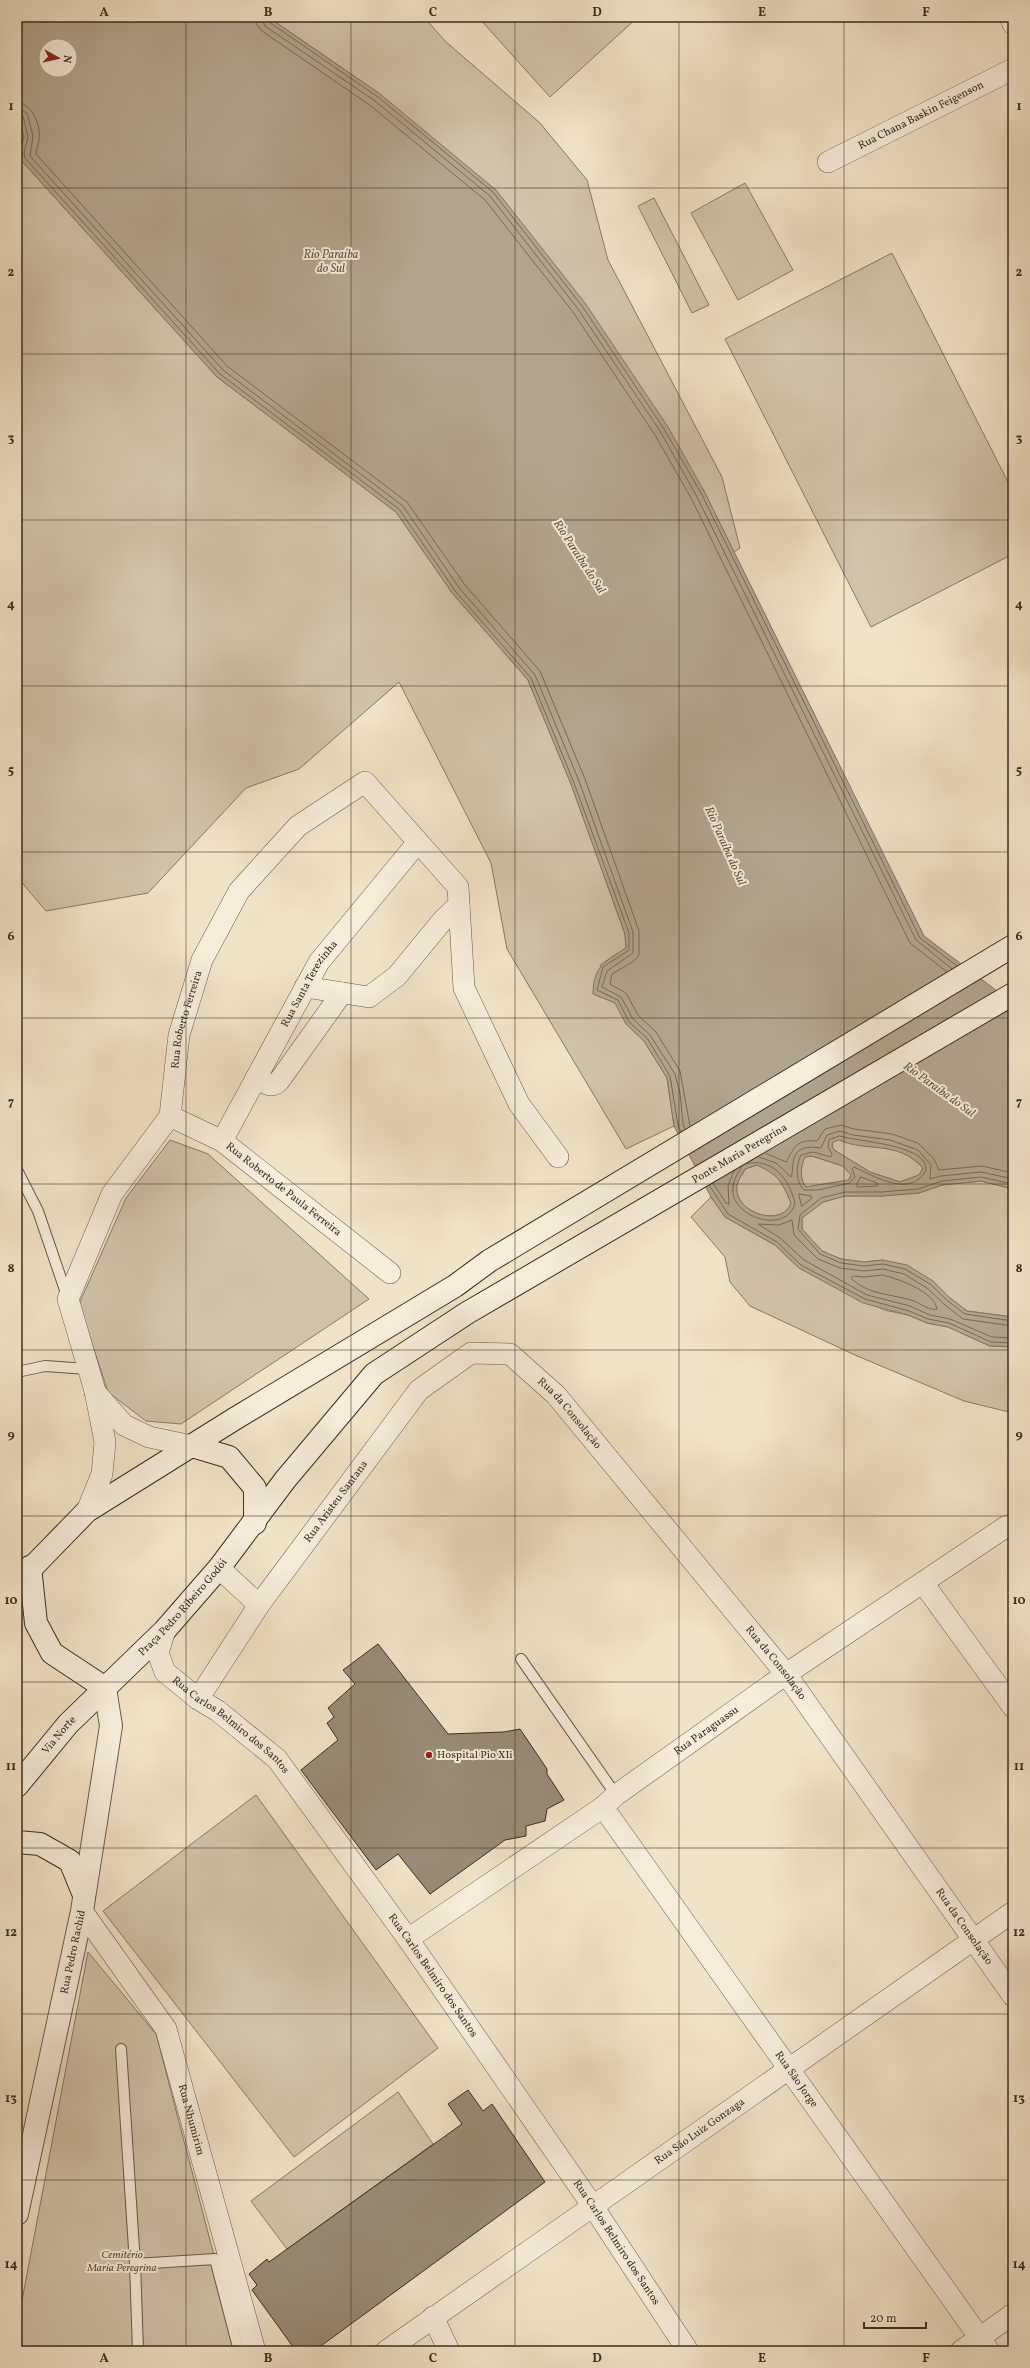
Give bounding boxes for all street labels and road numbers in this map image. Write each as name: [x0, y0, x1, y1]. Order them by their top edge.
street label: Rua Chana Baskin Feigenson: [856, 77, 987, 153]
street label: Rua Santa Terezinha: [278, 937, 342, 1030]
street label: Rua Roberto Ferreira: [168, 968, 206, 1070]
street label: Ponte Maria Peregrina: [689, 1120, 791, 1187]
street label: Rua Roberto de Paula Ferreira: [222, 1139, 345, 1240]
street label: Rua da Consolação: [534, 1374, 605, 1452]
street label: Rua Aristeu Santana: [300, 1457, 372, 1546]
street label: Praça Pedro Ribeiro Godói: [135, 1556, 231, 1660]
street label: Rua da Consolação: [742, 1623, 810, 1703]
street label: Rua Carlos Belmiro dos Santos: [169, 1673, 293, 1777]
street label: Rua Paraguassu: [671, 1702, 742, 1759]
street label: Via Norte: [39, 1713, 79, 1757]
street label: Rua da Consolação: [932, 1885, 996, 1968]
street label: Rua Pedro Rachid: [57, 1909, 90, 1995]
street label: Rua Carlos Belmiro dos Santos: [385, 1911, 481, 2040]
street label: Rua São Jorge: [771, 2048, 821, 2111]
street label: Rua Nhumirim: [174, 2083, 208, 2157]
street label: Rua São Luiz Gonzaga: [652, 2094, 748, 2168]
street label: Rua Carlos Belmiro dos Santos: [569, 2177, 663, 2308]

